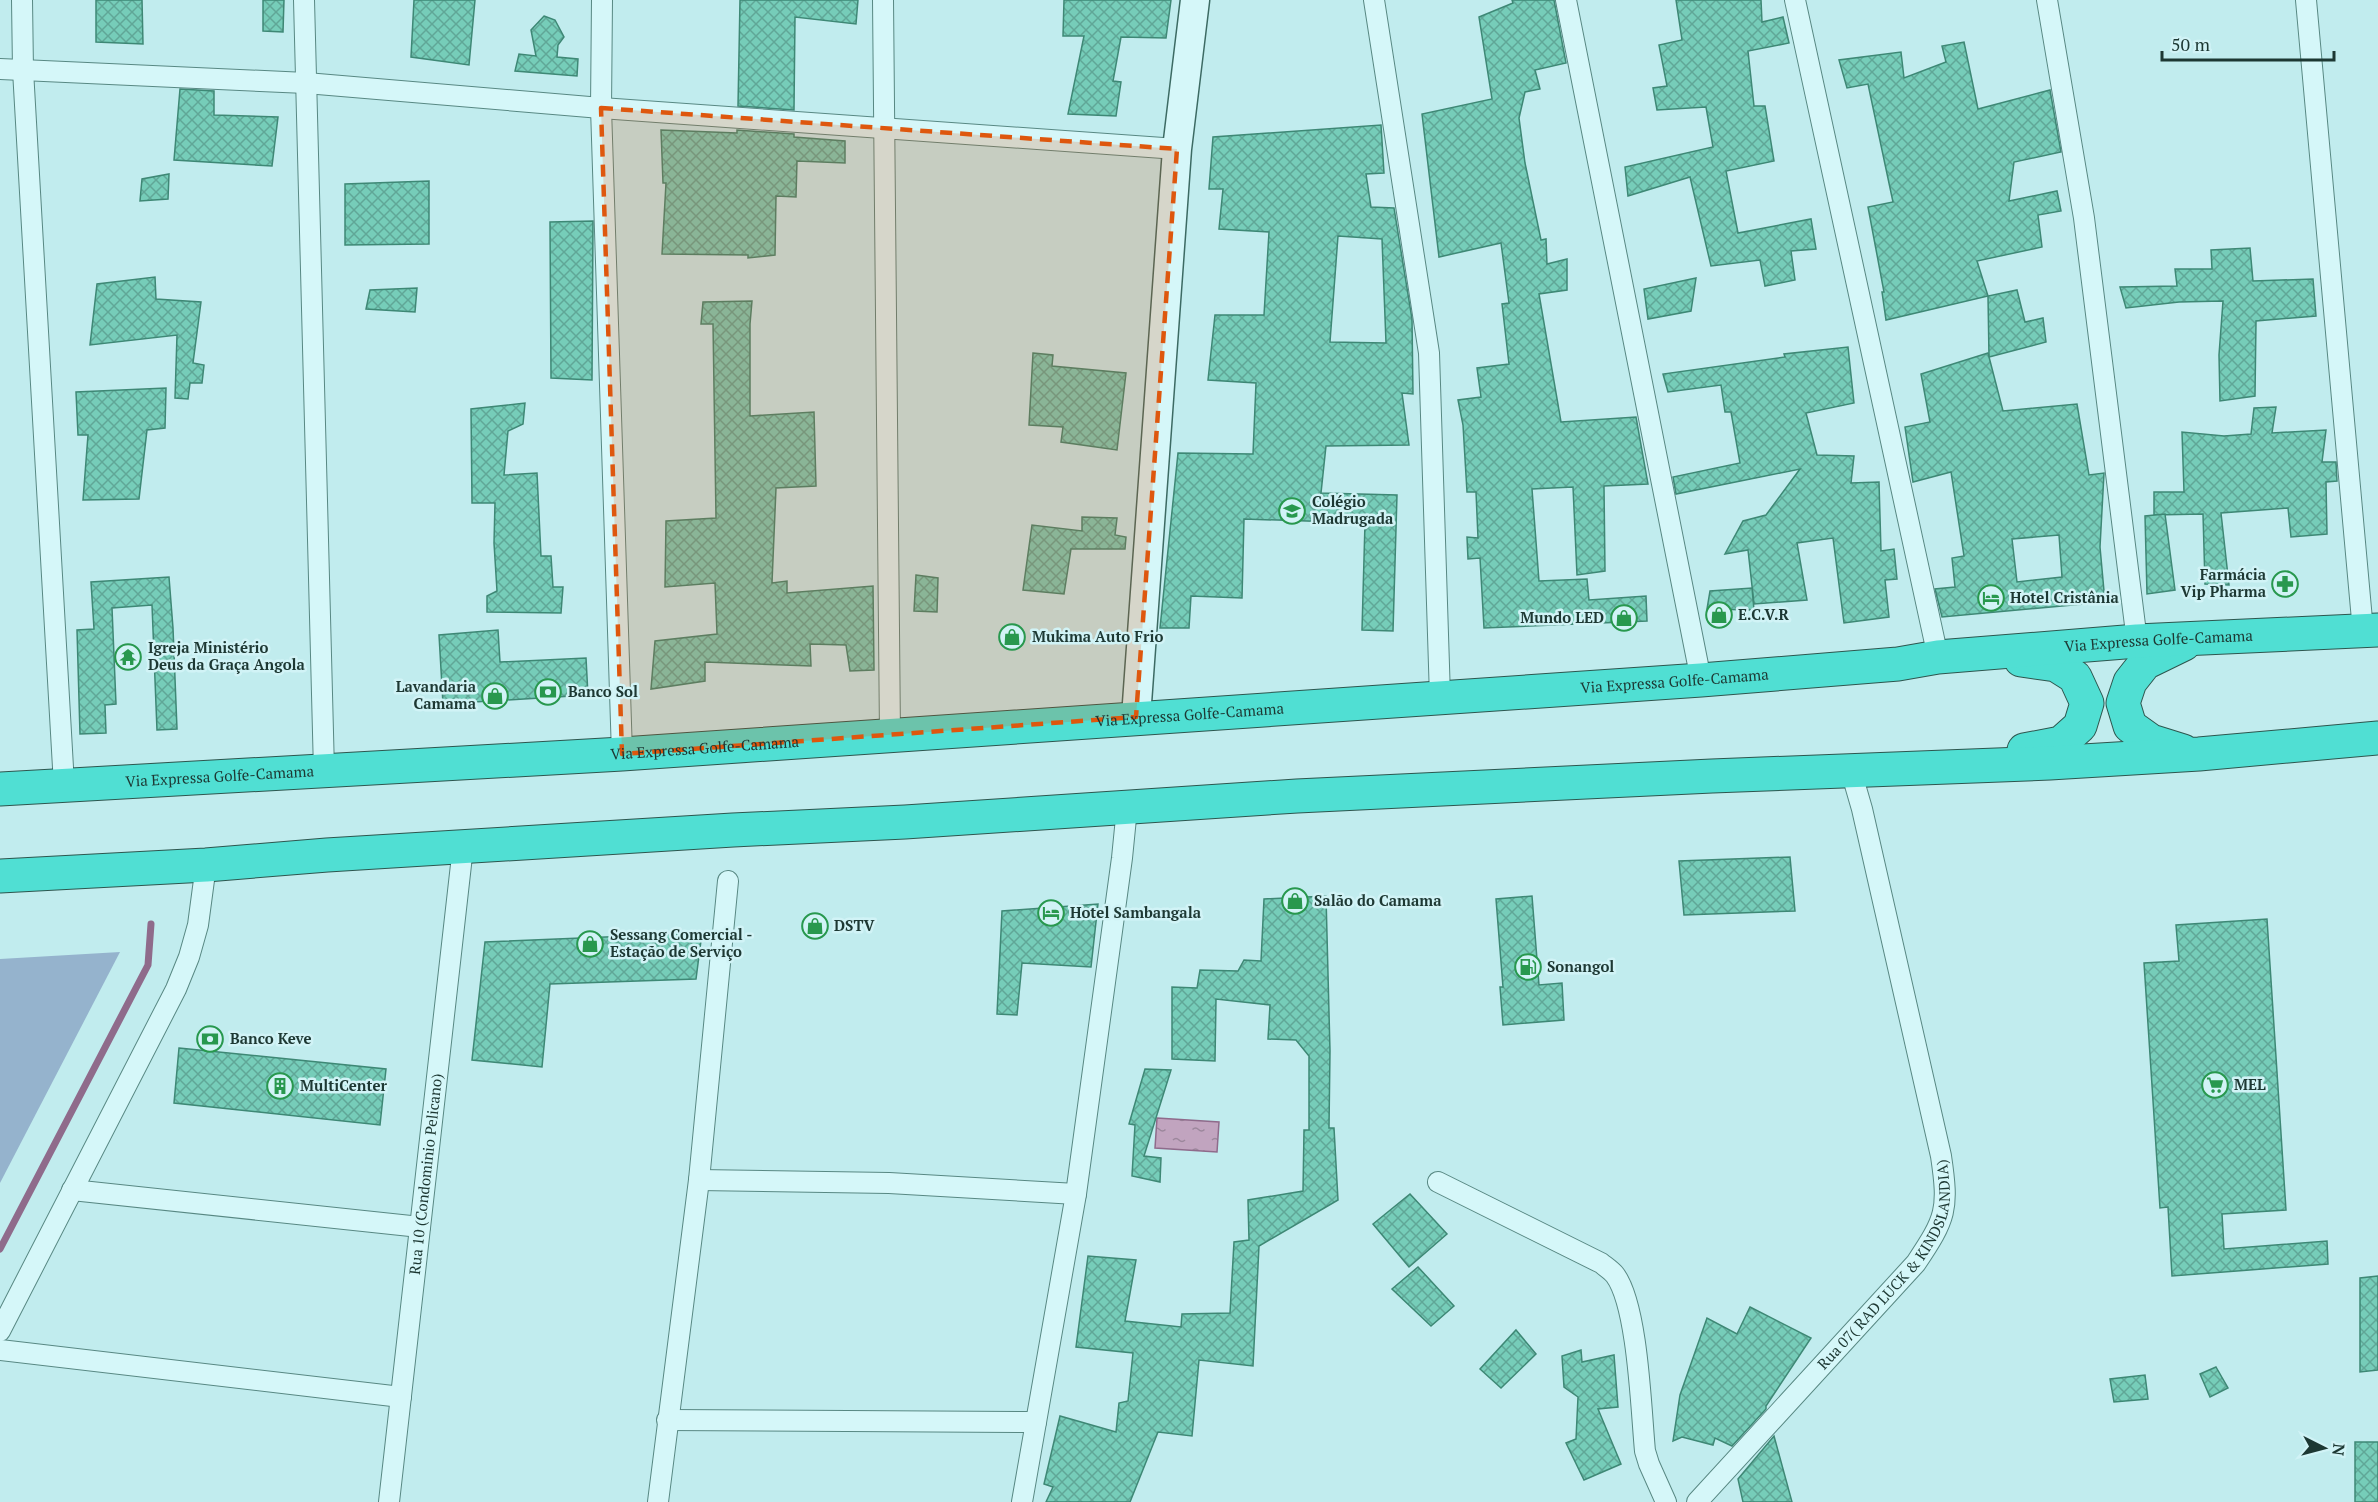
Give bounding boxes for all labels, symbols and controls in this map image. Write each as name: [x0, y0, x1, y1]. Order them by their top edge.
scale bar: [2162, 24, 2334, 62]
text: 50 m: [2171, 32, 2211, 56]
place label: Colégio Madrugada: [1312, 491, 1394, 528]
school or university icon: Colégio Madrugada: [1277, 496, 1307, 526]
place label: Farmácia Vip Pharma: [2181, 564, 2267, 601]
pharmacy icon: Farmácia Vip Pharma: [2270, 569, 2300, 599]
hotel icon: Hotel Cristânia: [1976, 583, 2006, 613]
place label: Hotel Cristânia: [2010, 587, 2119, 607]
shop icon: E.C.V.R: [1704, 600, 1734, 630]
shop icon: Mundo LED: [1609, 603, 1639, 633]
place label: E.C.V.R: [1738, 604, 1789, 624]
place label: Mundo LED: [1520, 607, 1604, 627]
shop icon: Mukima Auto Frio: [997, 622, 1027, 652]
street label: Via Expressa Golfe-Camama: [2064, 625, 2254, 656]
place label: Mukima Auto Frio: [1032, 626, 1163, 646]
place label: Igreja Ministério Deus da Graça Angola: [148, 637, 306, 674]
temple icon: Igreja Ministério Deus da Graça Angola: [113, 642, 143, 672]
street label: Via Expressa Golfe-Camama: [1580, 664, 1770, 697]
place label: Lavandaria Camama: [396, 676, 477, 713]
bank icon: Banco Sol: [533, 677, 563, 707]
shop icon: Lavandaria Camama: [480, 681, 510, 711]
place label: Banco Sol: [568, 681, 638, 701]
street label: Via Expressa Golfe-Camama: [1095, 698, 1285, 731]
street label: Via Expressa Golfe-Camama: [610, 731, 800, 764]
street label: Via Expressa Golfe-Camama: [125, 760, 315, 791]
shop icon: Salão do Camama: [1280, 886, 1310, 916]
place label: Salão do Camama: [1314, 890, 1442, 910]
hotel icon: Hotel Sambangala: [1036, 898, 1066, 928]
place label: Hotel Sambangala: [1070, 902, 1202, 922]
shop icon: DSTV: [800, 911, 830, 941]
place label: DSTV: [834, 915, 875, 935]
place label: Sessang Comercial - Estação de Serviço: [610, 924, 753, 961]
shop icon: Sessang Comercial - Estação de Serviço: [575, 929, 605, 959]
fuel station icon: Sonangol: [1513, 952, 1543, 982]
place label: Sonangol: [1547, 956, 1614, 976]
bank icon: Banco Keve: [195, 1024, 225, 1054]
place label: Banco Keve: [230, 1028, 311, 1048]
supermarket icon: MEL: [2200, 1070, 2230, 1100]
building icon: MultiCenter: [265, 1071, 295, 1101]
street label: Rua 10 (Condominio Pelicano): [404, 1072, 446, 1276]
place label: MEL: [2234, 1074, 2266, 1094]
place label: MultiCenter: [300, 1075, 387, 1095]
street label: Rua 07( RAD LUCK & KINDSLANDIA): [1813, 1158, 1954, 1373]
north arrow: [2294, 1418, 2354, 1478]
text: N: [2327, 1442, 2350, 1457]

